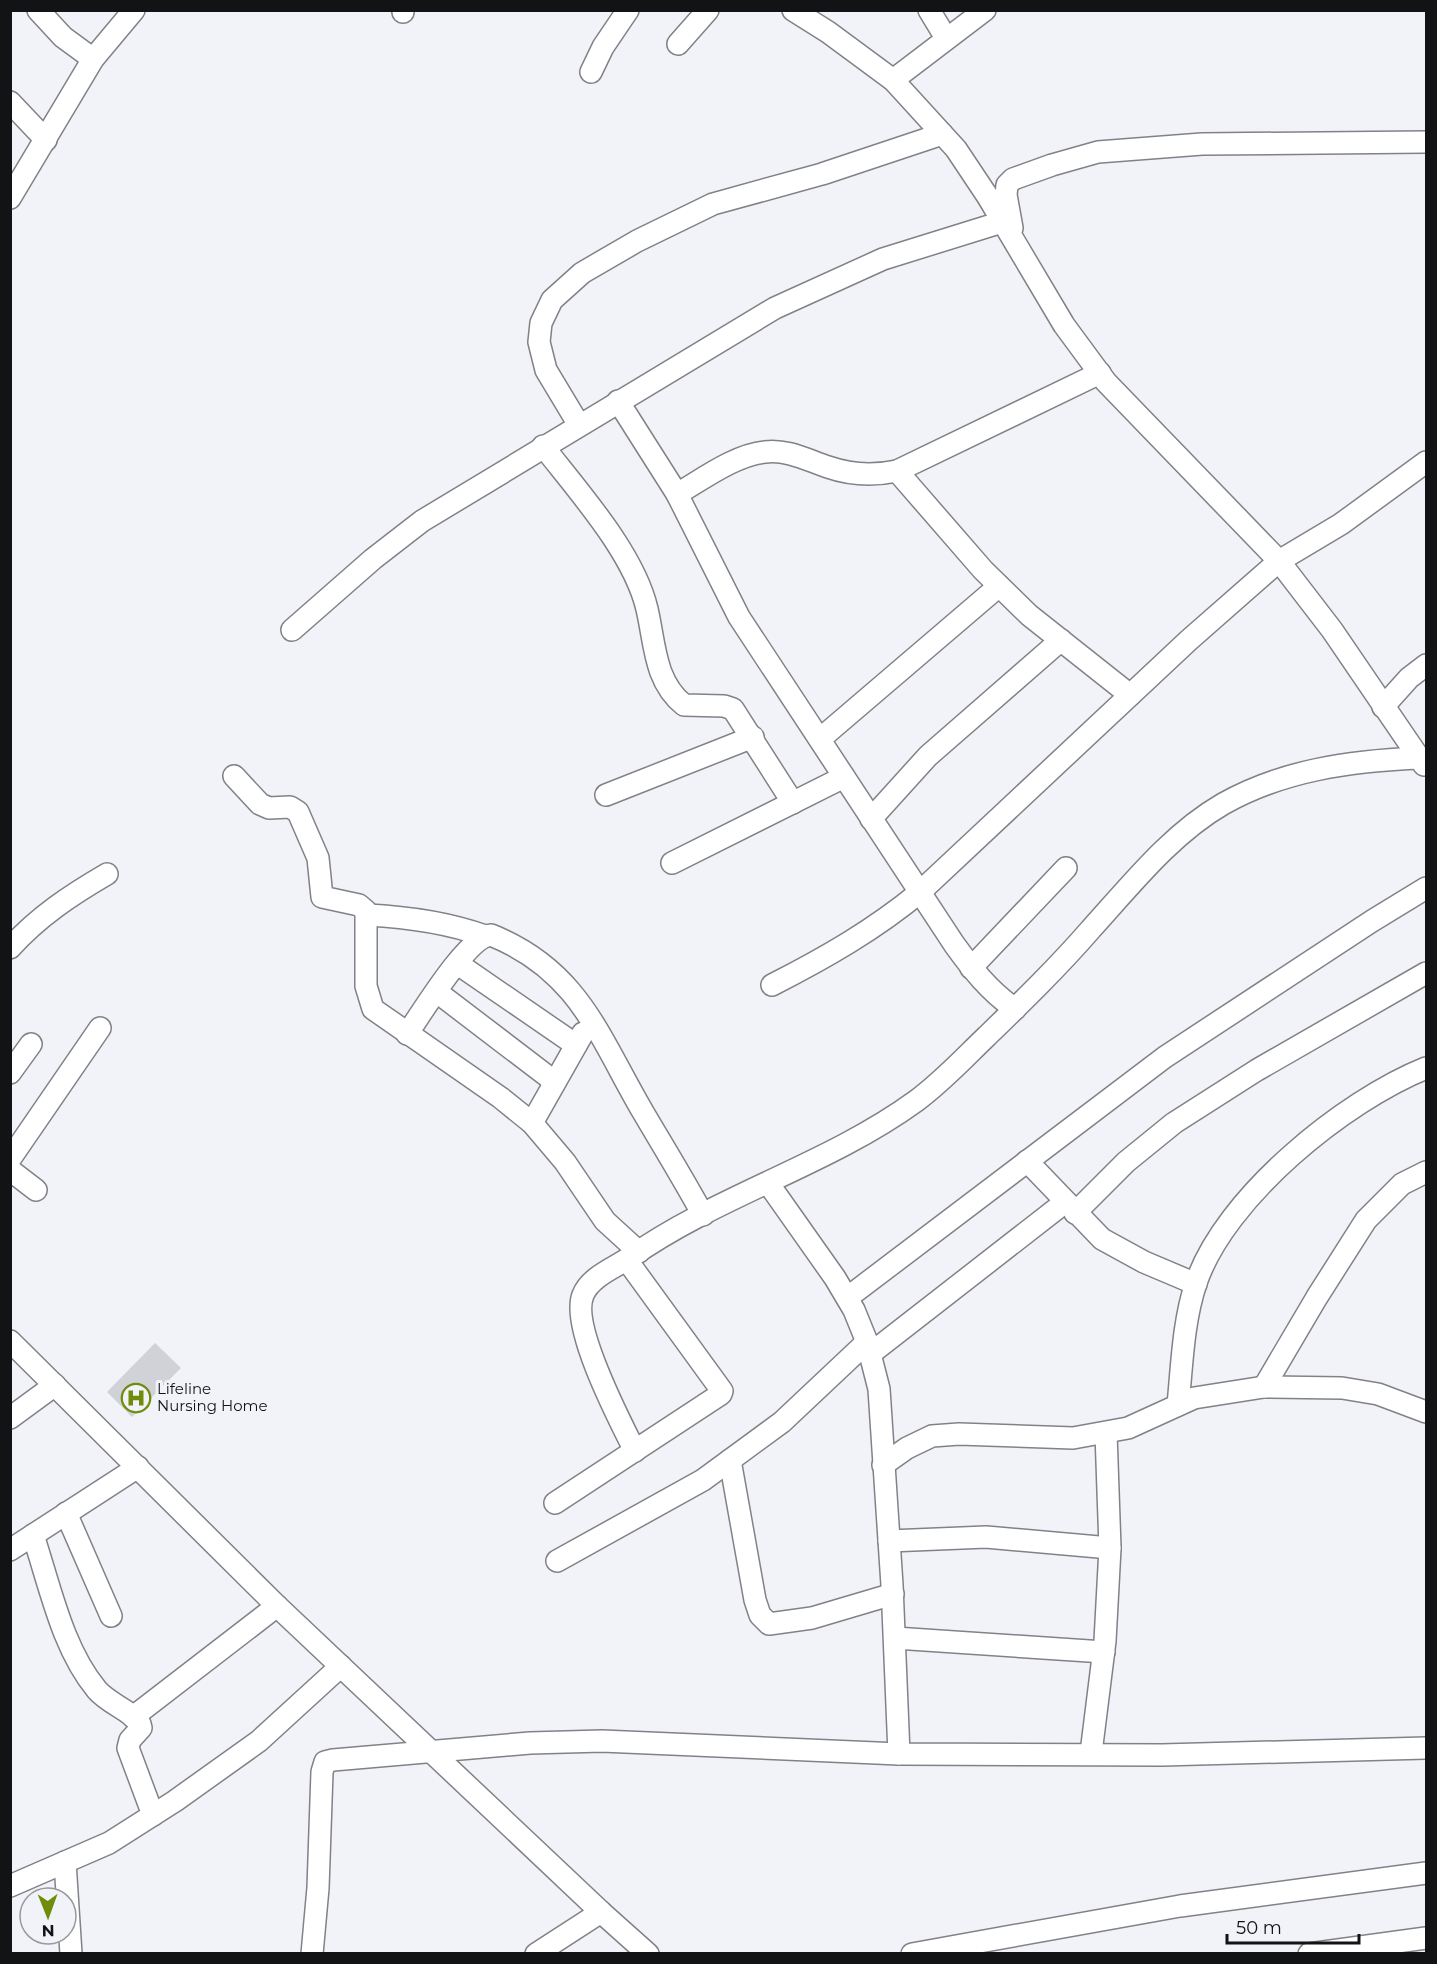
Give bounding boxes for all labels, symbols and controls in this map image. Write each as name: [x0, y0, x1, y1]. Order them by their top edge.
place label: Lifeline Nursing Home: [157, 1379, 268, 1415]
hospital icon: Lifeline Nursing Home: [120, 1382, 152, 1414]
north arrow: [18, 1886, 78, 1946]
scale bar: [1227, 1907, 1359, 1945]
text: 50 m: [1236, 1917, 1282, 1939]
text: N: [42, 1921, 55, 1940]

